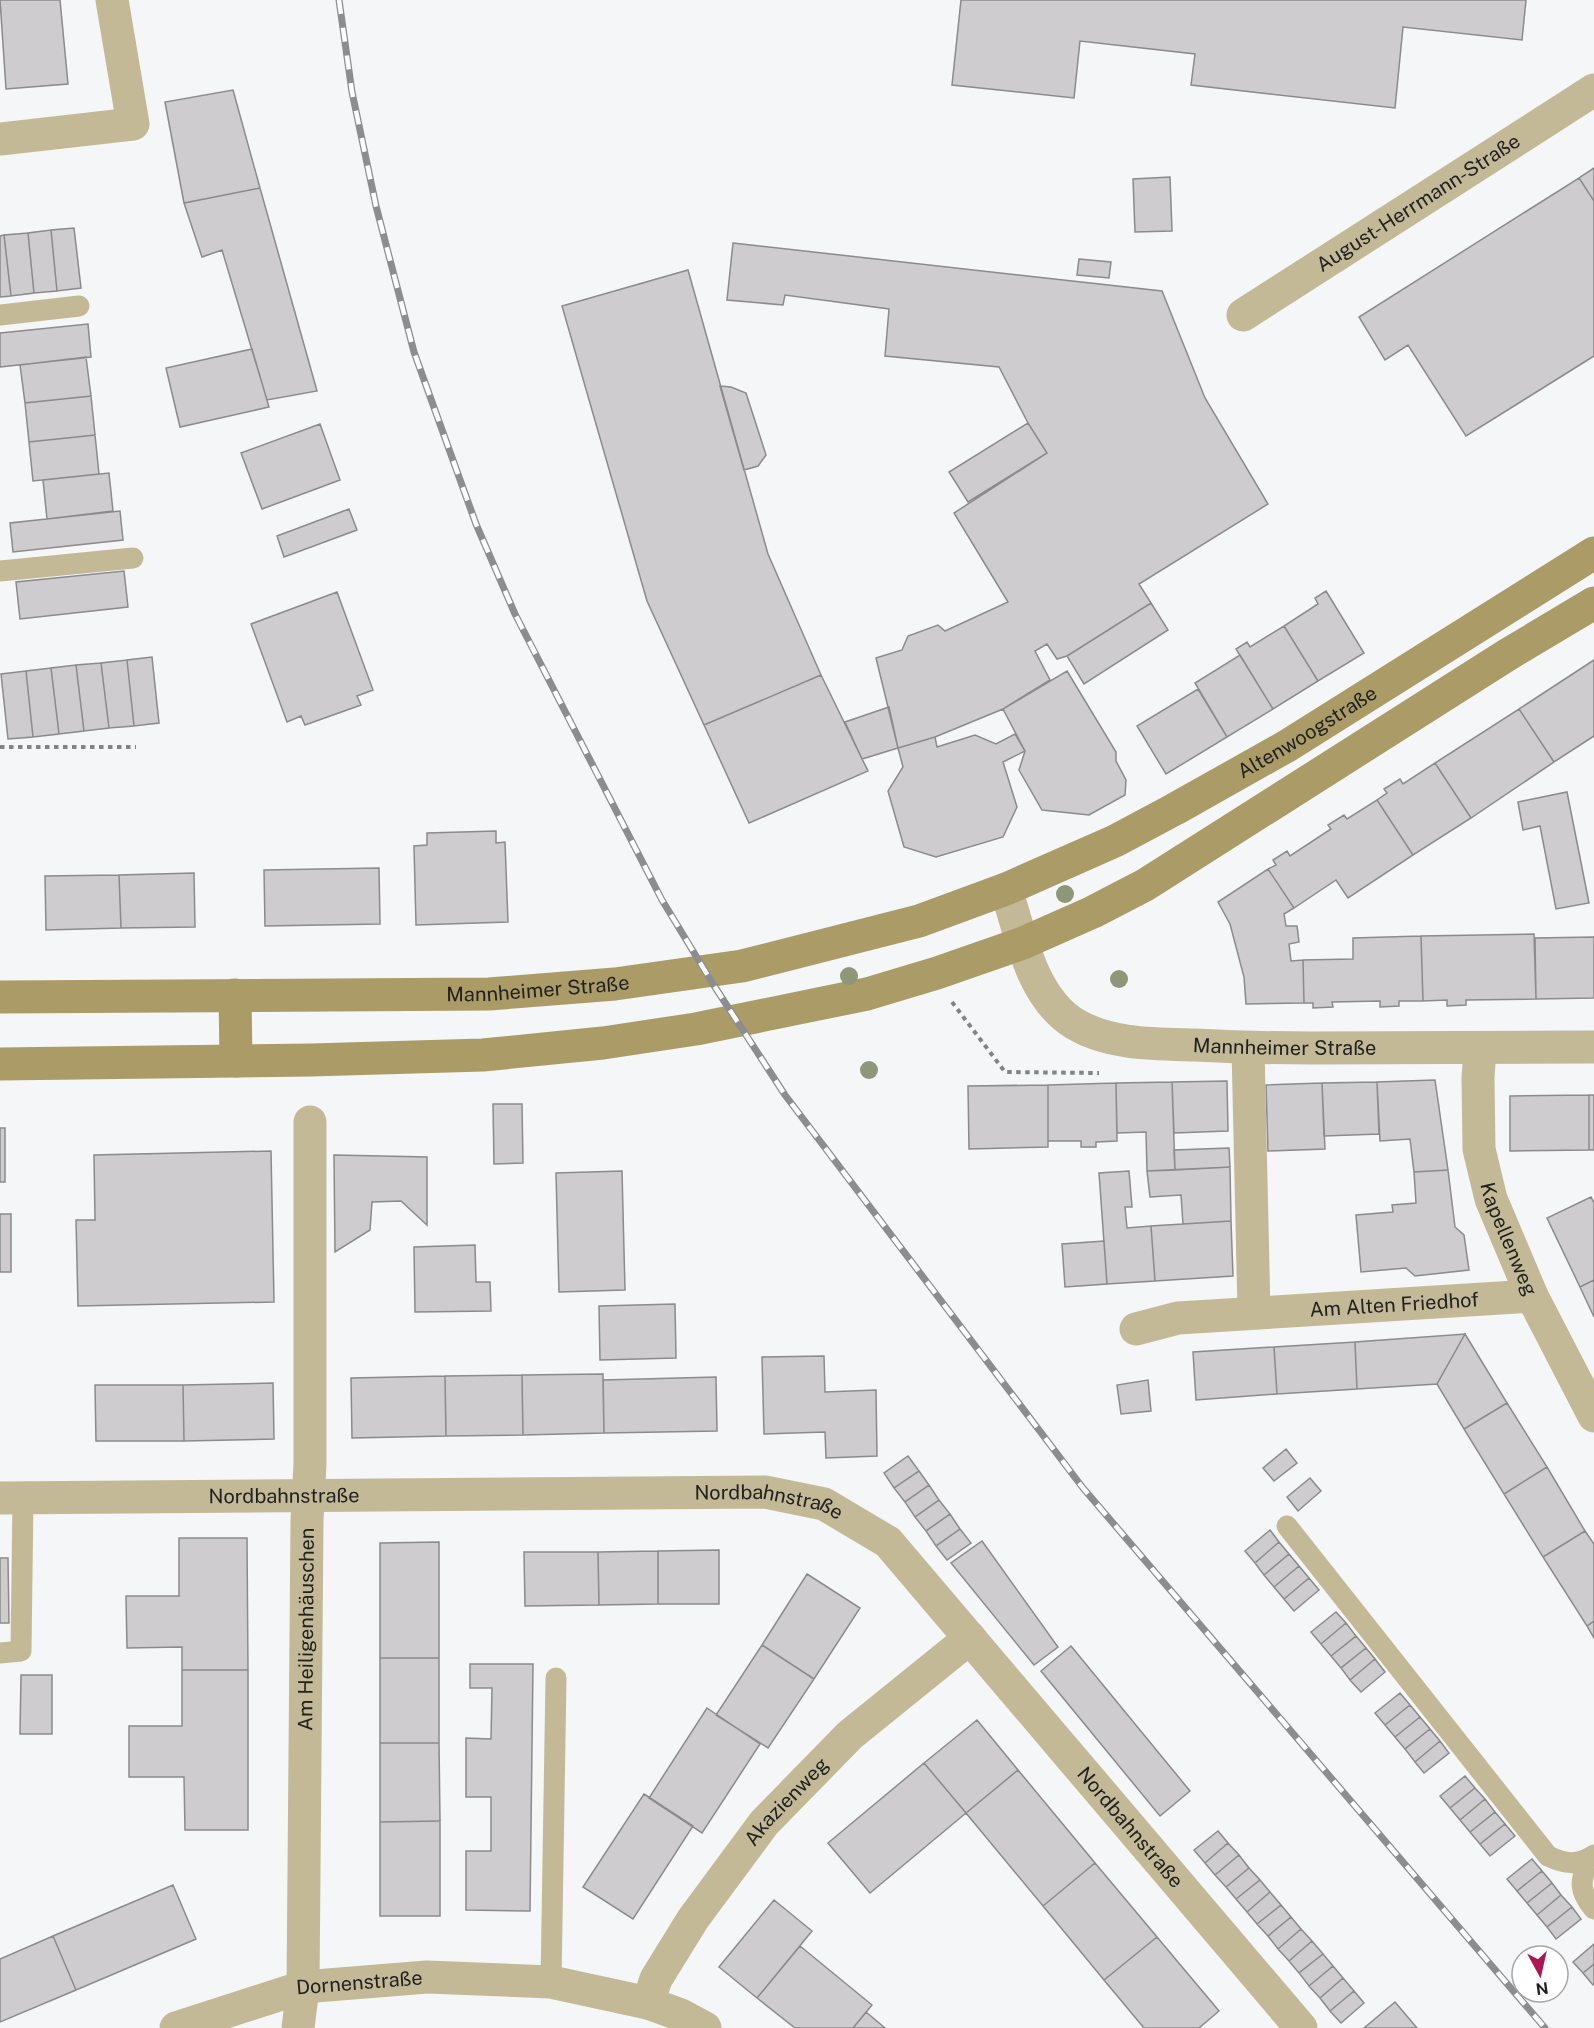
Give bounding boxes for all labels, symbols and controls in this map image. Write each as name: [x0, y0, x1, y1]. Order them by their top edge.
street label: August-Herrmann-Straße: [1312, 129, 1525, 277]
street label: Altenwoogstraße: [1233, 681, 1381, 783]
street label: Mannheimer Straße: [446, 970, 631, 1006]
street label: Mannheimer Straße: [1192, 1033, 1376, 1060]
street label: Kapellenweg: [1475, 1180, 1543, 1299]
street label: Am Alten Friedhof: [1309, 1287, 1480, 1322]
street label: Nordbahnstraße: [694, 1480, 848, 1525]
street label: Nordbahnstraße: [208, 1483, 360, 1508]
street label: Am Heiligenhäuschen: [293, 1528, 319, 1731]
street label: Akazienweg: [739, 1752, 833, 1851]
street label: Nordbahnstraße: [1072, 1762, 1189, 1893]
north arrow: [1510, 1944, 1570, 2004]
street label: Dornenstraße: [295, 1965, 423, 2000]
text: N: [1534, 1978, 1550, 1999]

